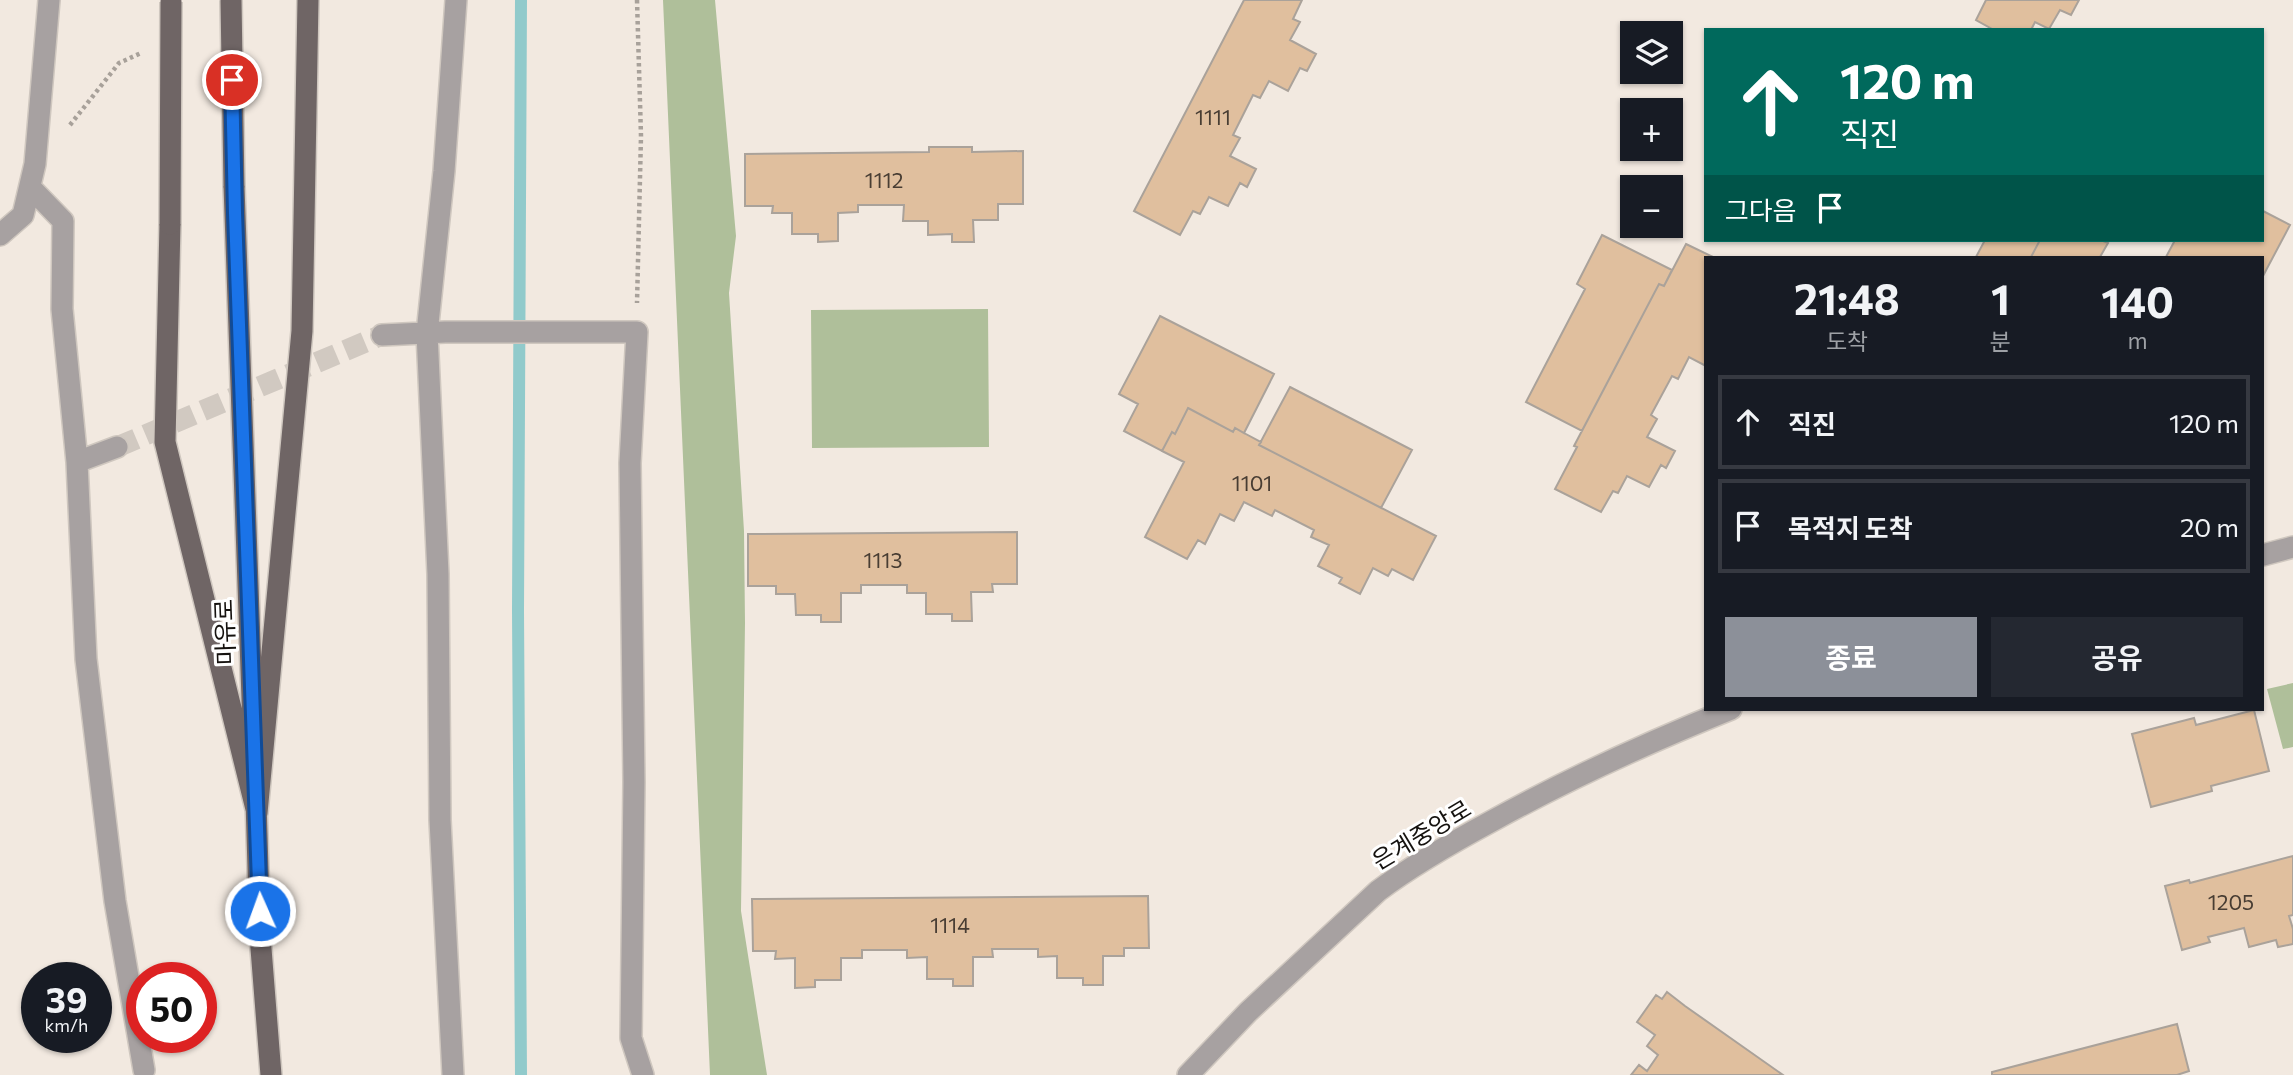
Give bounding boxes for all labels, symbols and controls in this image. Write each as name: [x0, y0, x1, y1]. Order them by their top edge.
map controls: [1620, 21, 1683, 238]
button: layers: [1620, 21, 1683, 84]
text: 120 m: [1840, 49, 1974, 109]
pin: [202, 50, 262, 110]
icon: ahead: [1725, 56, 1816, 147]
icon: arrive: [213, 61, 251, 99]
button: +: [1620, 98, 1683, 161]
house number: 1111: [1195, 104, 1231, 129]
text: 직진: [1840, 113, 1899, 153]
house number: 1112: [865, 167, 903, 192]
button: −: [1620, 175, 1683, 238]
icon: arrive: [1811, 189, 1849, 227]
text: 그다음: [1725, 194, 1797, 225]
text: 21:48: [1794, 272, 1900, 324]
text: 1: [1991, 272, 2010, 324]
text: 140: [2101, 275, 2174, 327]
text: m: [2128, 326, 2148, 354]
text: 도착: [1826, 327, 1868, 355]
text: 분: [1990, 327, 2011, 355]
icon: ahead: [1729, 403, 1767, 441]
text: 120 m: [2169, 407, 2239, 438]
text: 직진: [1788, 408, 1836, 439]
house number: 1101: [1232, 470, 1272, 495]
icon: arrive: [1729, 507, 1767, 545]
text: 20 m: [2180, 511, 2239, 542]
text: 목적지 도착: [1788, 512, 1913, 543]
house number: 1113: [864, 547, 902, 572]
street label: 마유로: [208, 598, 240, 666]
button: 종료: [1725, 617, 1977, 697]
button: 공유: [1991, 617, 2243, 697]
street label: 은계중앙로: [1366, 793, 1476, 875]
position arrow: [223, 874, 297, 948]
house number: 1205: [2208, 889, 2254, 914]
house number: 1114: [930, 912, 970, 937]
speed limit sign: 50: [126, 962, 217, 1053]
text: 39: [46, 977, 87, 1020]
text: km/h: [45, 1014, 88, 1036]

